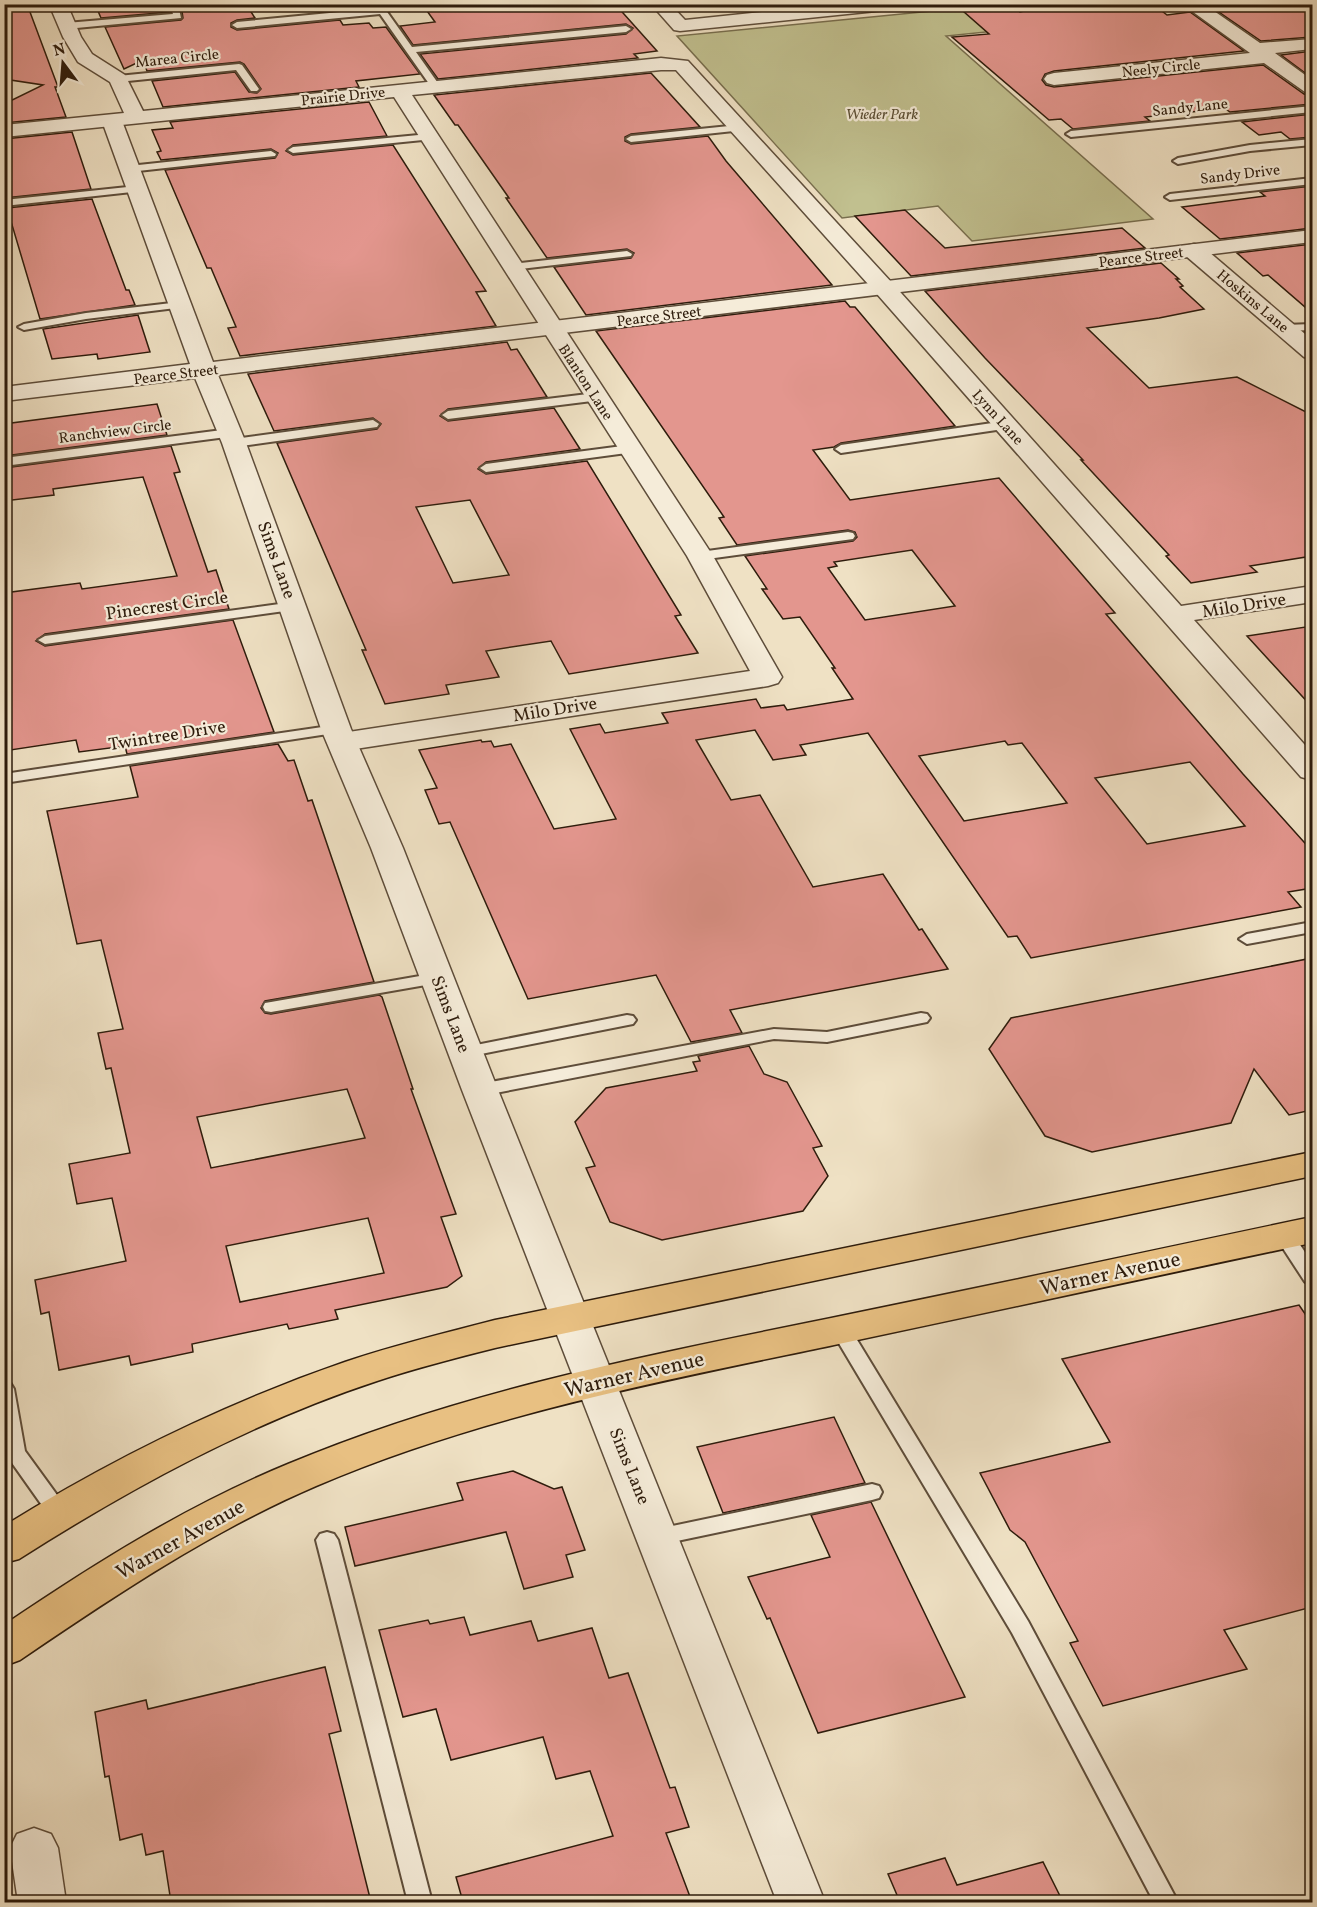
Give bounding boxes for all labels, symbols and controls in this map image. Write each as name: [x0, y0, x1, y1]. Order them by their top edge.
north arrow: [33, 33, 93, 93]
text: N: [51, 38, 68, 63]
street label: Marea Circle: [134, 45, 220, 74]
street label: Neely Circle: [1121, 55, 1202, 84]
street label: Prairie Drive: [300, 83, 386, 112]
street label: Sandy Lane: [1151, 94, 1229, 123]
park label: Wieder Park: [846, 105, 918, 126]
street label: Sandy Drive: [1199, 160, 1281, 191]
street label: Pearce Street: [1098, 243, 1185, 274]
street label: Hoskins Lane: [1211, 266, 1293, 339]
street label: Pearce Street: [616, 302, 703, 333]
street label: Blanton Lane: [552, 341, 617, 425]
street label: Pearce Street: [133, 360, 220, 391]
street label: Lynn Lane: [966, 386, 1028, 450]
street label: Ranchview Circle: [58, 415, 173, 450]
street label: Sims Lane: [250, 518, 301, 603]
street label: Pinecrest Circle: [105, 586, 230, 627]
street label: Milo Drive: [1200, 588, 1288, 625]
street label: Milo Drive: [511, 692, 599, 729]
street label: Twintree Drive: [107, 715, 228, 758]
street label: Sims Lane: [423, 972, 476, 1057]
street label: Warner Avenue: [1037, 1245, 1183, 1304]
street label: Warner Avenue: [561, 1345, 707, 1406]
street label: Sims Lane: [602, 1424, 655, 1509]
street label: Warner Avenue: [111, 1493, 250, 1588]

